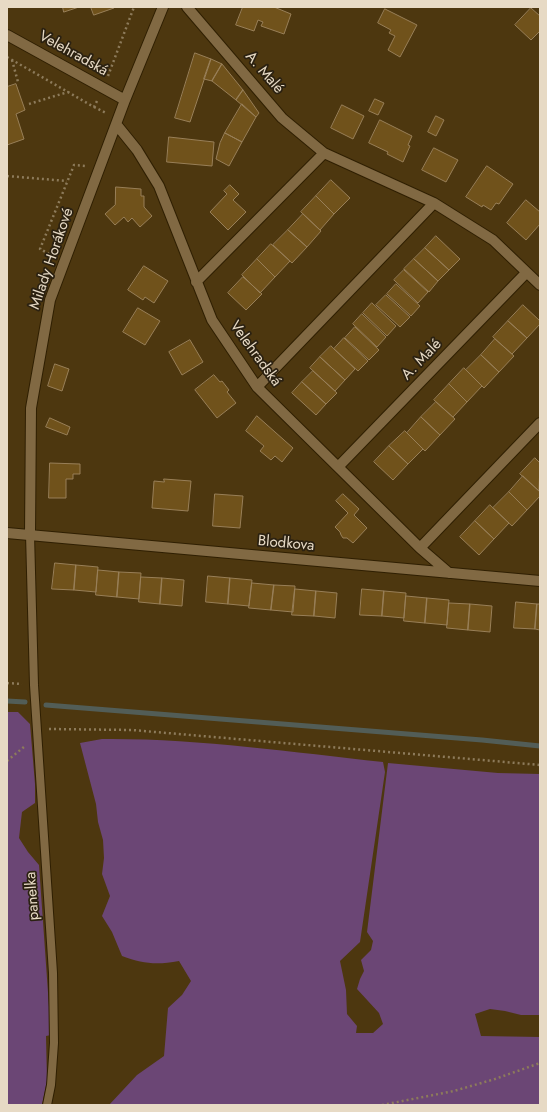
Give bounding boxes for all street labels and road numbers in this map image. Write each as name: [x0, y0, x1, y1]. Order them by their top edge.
street label: Velehradská: [35, 28, 111, 80]
street label: A. Malé: [241, 48, 287, 98]
street label: Milady Horákové: [26, 206, 78, 312]
street label: Velehradská: [225, 318, 285, 390]
street label: A. Malé: [398, 336, 446, 384]
street label: Blodkova: [257, 533, 315, 555]
street label: panelka: [22, 871, 44, 921]

